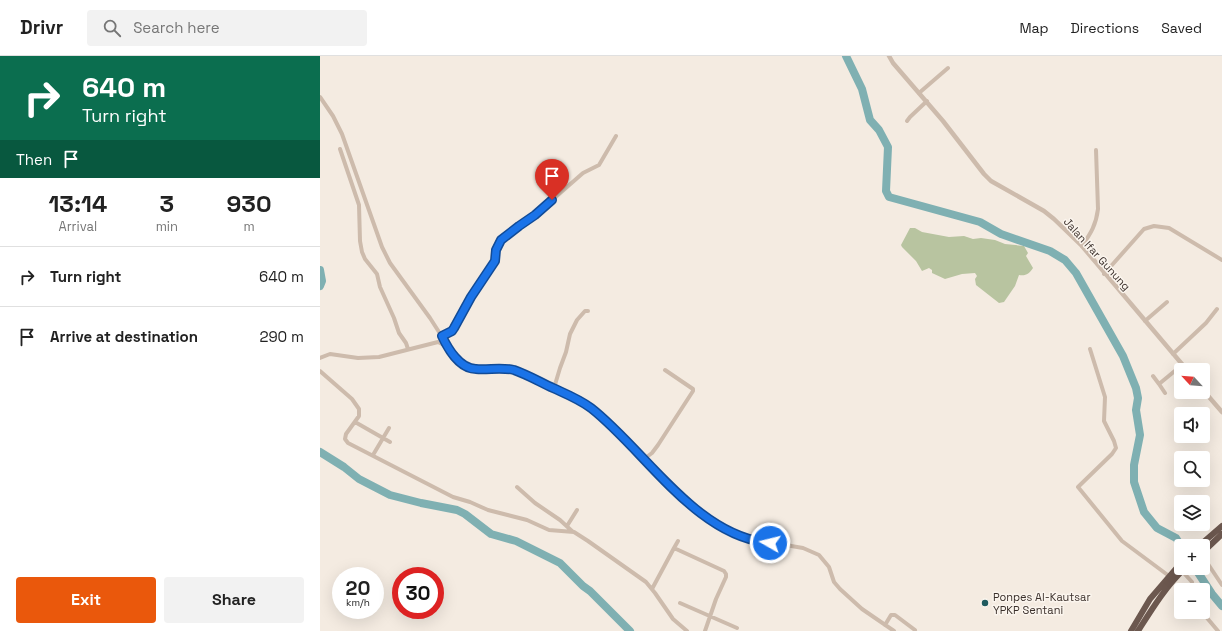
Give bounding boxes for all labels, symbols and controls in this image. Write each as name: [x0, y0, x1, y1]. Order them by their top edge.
search box: [87, 10, 367, 46]
text: Drivr: [20, 15, 63, 40]
icon: search: [101, 17, 123, 39]
text: Search here: [133, 18, 220, 37]
text: Map: [1019, 19, 1049, 37]
text: Directions: [1071, 19, 1139, 37]
text: Saved: [1161, 19, 1202, 37]
text: 640 m: [82, 69, 166, 105]
icon: right: [16, 72, 68, 124]
text: Turn right: [82, 104, 166, 127]
icon: arrive: [60, 148, 82, 170]
text: Then: [16, 150, 52, 169]
pin: [535, 159, 569, 200]
icon: arrive: [541, 165, 563, 187]
text: 13:14: [48, 188, 107, 219]
text: 3: [160, 188, 174, 219]
text: 930: [227, 188, 272, 219]
street label: Jalan Ifar Gunung: [1061, 215, 1133, 293]
text: Arrival: [59, 218, 97, 235]
text: min: [156, 218, 178, 235]
text: m: [243, 218, 255, 235]
icon: right: [16, 266, 38, 288]
text: Turn right: [50, 267, 121, 286]
text: 640 m: [259, 267, 304, 286]
icon: arrive: [16, 326, 38, 348]
text: Arrive at destination: [50, 327, 198, 346]
text: 290 m: [259, 327, 304, 346]
north arrow: [1174, 363, 1210, 399]
map controls: [1174, 363, 1210, 619]
button: sound: [1174, 407, 1210, 443]
button: search: [1174, 451, 1210, 487]
button: layers: [1174, 495, 1210, 531]
position arrow: [749, 522, 791, 564]
button: +: [1174, 539, 1210, 575]
speed limit sign: 30: [392, 567, 444, 619]
text: 20: [346, 575, 370, 601]
button: Exit: [16, 577, 156, 623]
button: Share: [164, 577, 304, 623]
button: −: [1174, 583, 1210, 619]
place label: Ponpes Al-Kautsar YPKP Sentani: [993, 590, 1091, 617]
text: km/h: [346, 596, 370, 609]
marker: Ponpes Al-Kautsar YPKP Sentani: [980, 598, 990, 608]

